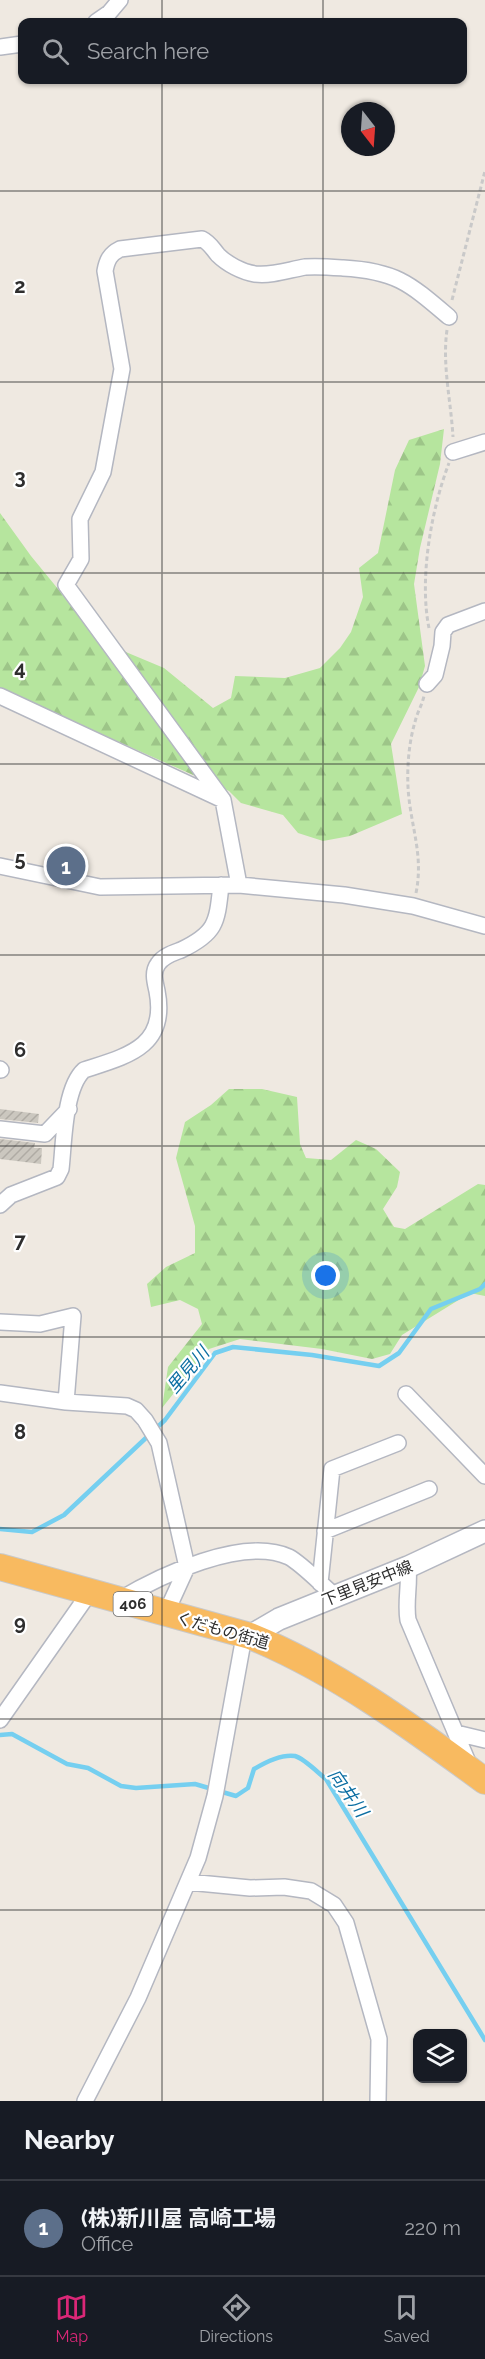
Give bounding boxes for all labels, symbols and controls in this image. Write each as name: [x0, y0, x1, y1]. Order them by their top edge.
search box: [18, 18, 467, 84]
icon: search: [39, 35, 72, 68]
text: Search here: [87, 38, 209, 64]
north arrow: [341, 102, 395, 156]
text: 2: [14, 274, 26, 298]
text: 3: [14, 465, 26, 489]
text: 4: [14, 656, 26, 680]
pin: 1: [46, 844, 86, 888]
text: 5: [14, 847, 26, 871]
text: 6: [14, 1038, 26, 1062]
text: 7: [14, 1229, 26, 1253]
your location: [311, 1261, 340, 1290]
water label: 里見川: [162, 1341, 214, 1397]
text: 8: [14, 1420, 26, 1444]
street label: 下里見安中線: [319, 1557, 415, 1610]
road number: 406: [114, 1592, 152, 1616]
street label: くだもの街道: [174, 1608, 272, 1653]
text: 9: [14, 1611, 26, 1635]
water label: 向井川: [324, 1765, 374, 1822]
map controls: [413, 2029, 467, 2083]
button: layers: [413, 2029, 467, 2083]
text: Nearby: [24, 2125, 114, 2155]
text: (株)新川屋 高崎工場: [81, 2205, 276, 2231]
text: 1: [39, 2216, 48, 2240]
text: 220 m: [404, 2216, 461, 2240]
text: Office: [81, 2232, 133, 2256]
tab: Map: [55, 2291, 88, 2346]
tab: Directions: [199, 2291, 273, 2346]
tab: Saved: [384, 2291, 430, 2346]

